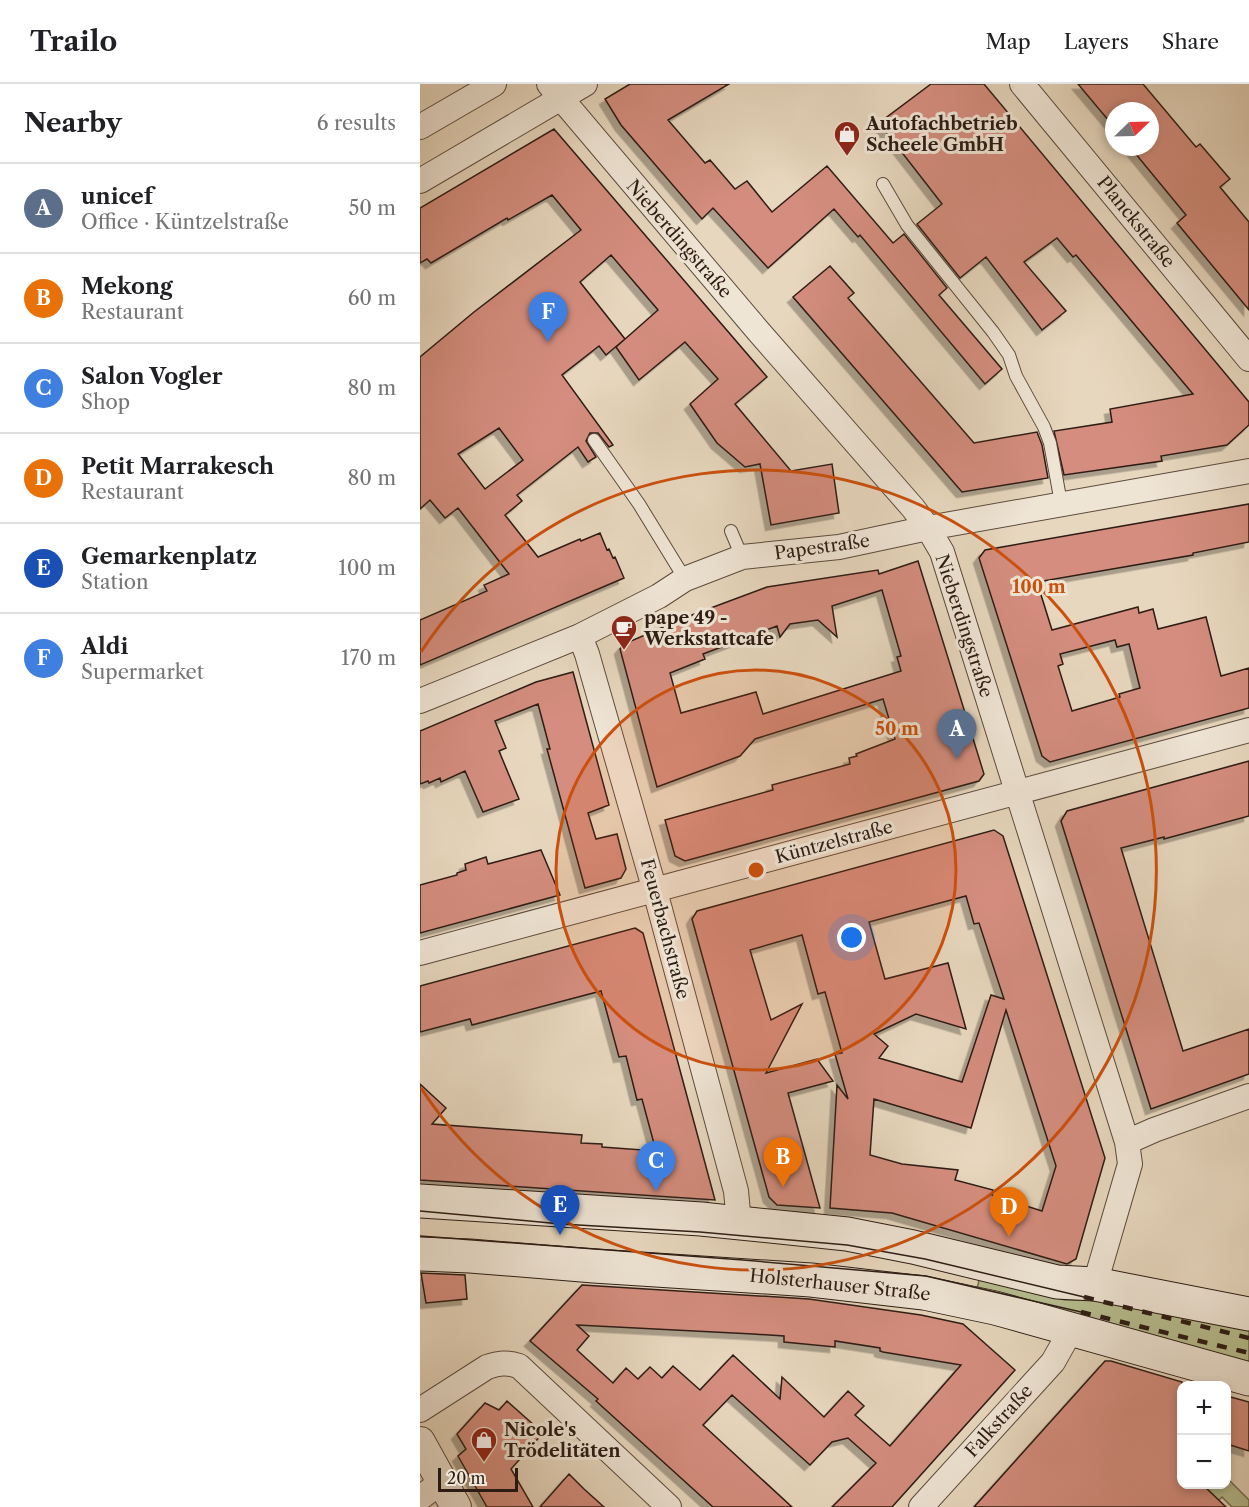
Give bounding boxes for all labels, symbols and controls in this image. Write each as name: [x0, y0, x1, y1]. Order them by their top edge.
text: Trailo: [30, 24, 117, 58]
text: Map: [986, 29, 1031, 54]
text: Layers: [1064, 29, 1129, 54]
text: Share: [1162, 29, 1219, 54]
north arrow: [1105, 102, 1159, 156]
text: Nearby: [24, 107, 122, 139]
text: 6 results: [317, 111, 396, 135]
place label: Autofachbetrieb Scheele GmbH: [865, 113, 1018, 156]
shop icon: Autofachbetrieb Scheele GmbH: [832, 119, 862, 157]
street label: Planckstraße: [1092, 172, 1180, 272]
street label: Nieberdingstraße: [622, 175, 736, 303]
text: unicef: [81, 183, 153, 210]
text: A: [36, 196, 51, 220]
text: 50 m: [349, 196, 396, 220]
text: Office · Küntzelstraße: [81, 210, 289, 234]
text: Mekong: [81, 273, 173, 300]
text: B: [36, 286, 51, 310]
text: 60 m: [348, 286, 396, 310]
pin: F: [528, 292, 568, 342]
text: Restaurant: [81, 300, 184, 324]
text: Salon Vogler: [81, 363, 223, 390]
text: C: [35, 376, 52, 400]
text: 80 m: [348, 376, 396, 400]
text: Shop: [81, 390, 130, 414]
text: Petit Marrakesch: [81, 453, 274, 480]
text: D: [35, 466, 52, 490]
text: 80 m: [348, 466, 396, 490]
text: Restaurant: [81, 480, 184, 504]
street label: Papestraße: [773, 529, 871, 565]
text: Gemarkenplatz: [81, 543, 257, 570]
street label: Nieberdingstraße: [930, 552, 998, 700]
text: E: [36, 556, 51, 580]
text: 100 m: [338, 556, 396, 580]
text: Station: [81, 570, 149, 594]
text: 100 m: [1012, 576, 1066, 598]
place label: pape 49 - Werkstattcafe: [643, 607, 774, 650]
cafe icon: pape 49 - Werkstattcafe: [609, 613, 639, 651]
text: Aldi: [81, 633, 128, 660]
text: F: [37, 646, 50, 670]
text: 170 m: [341, 646, 396, 670]
text: Supermarket: [81, 660, 204, 684]
pin: A: [938, 710, 976, 759]
text: 50 m: [875, 718, 919, 740]
street label: Küntzelstraße: [773, 816, 895, 868]
street label: Feuerbachstraße: [636, 856, 694, 1002]
centre of rings: [746, 860, 766, 880]
your location: [837, 923, 866, 952]
pin: B: [764, 1138, 802, 1187]
pin: C: [636, 1142, 676, 1191]
pin: E: [540, 1186, 580, 1235]
pin: D: [990, 1188, 1028, 1237]
street label: Holsterhauser Straße: [749, 1265, 931, 1305]
street label: Falkstraße: [961, 1380, 1037, 1462]
map controls: [1177, 1381, 1231, 1489]
button: +: [1177, 1381, 1231, 1435]
place label: Nicole's Trödelitäten: [504, 1419, 621, 1462]
shop icon: Nicole's Trödelitäten: [469, 1425, 499, 1463]
button: −: [1177, 1435, 1231, 1489]
scale bar: [438, 1465, 518, 1492]
text: 20 m: [447, 1468, 486, 1488]

